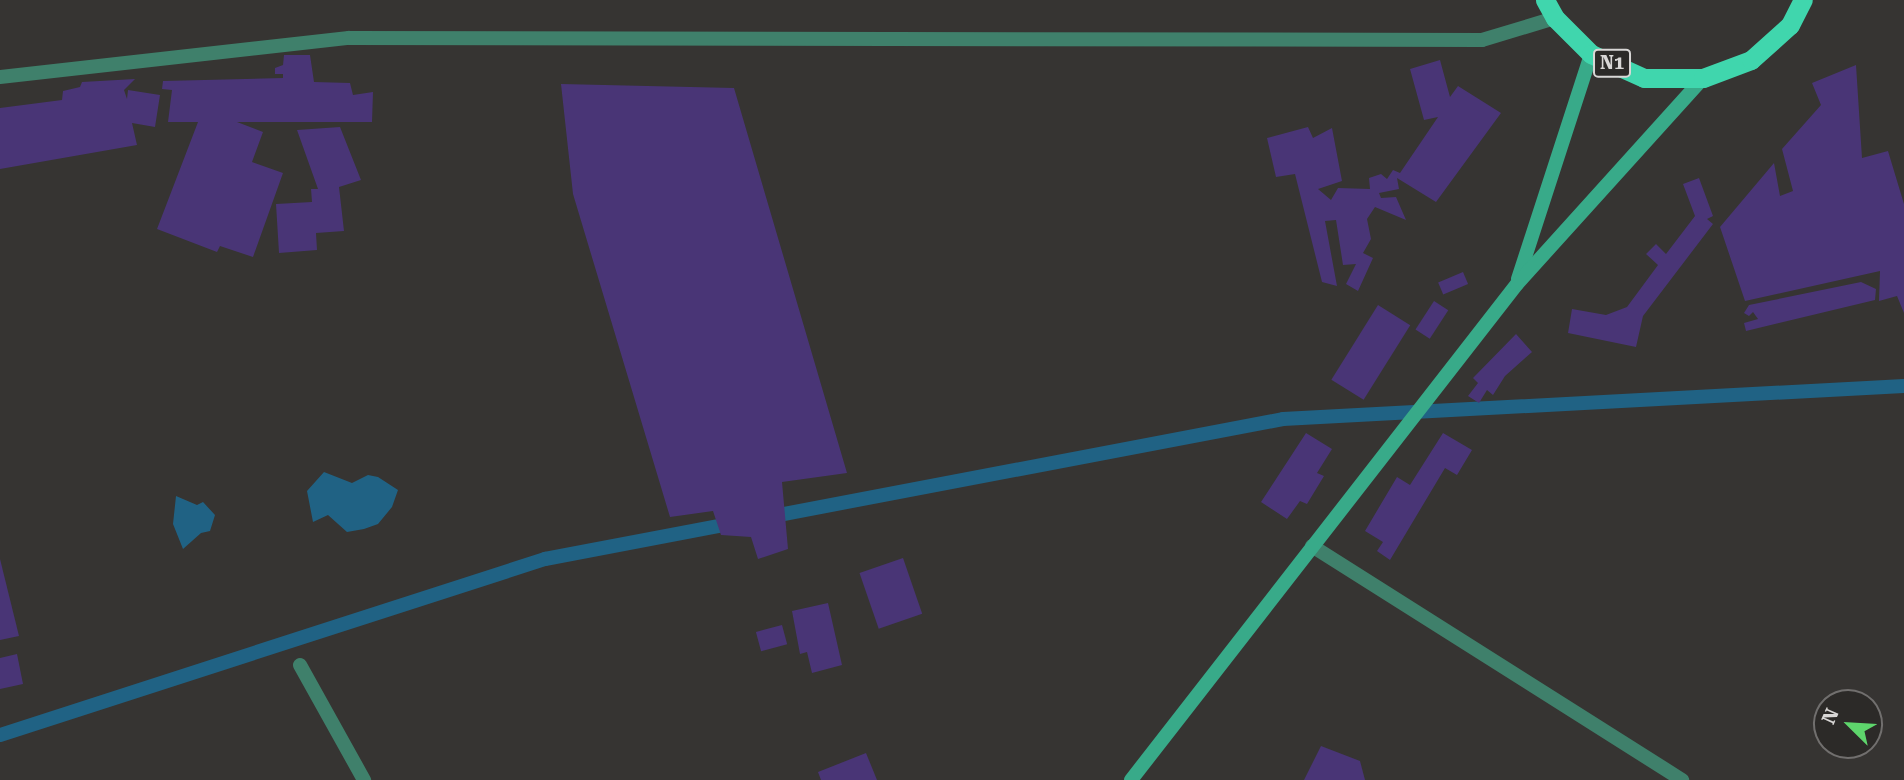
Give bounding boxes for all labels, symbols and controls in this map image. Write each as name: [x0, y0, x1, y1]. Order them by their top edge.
road number: N1: [1593, 48, 1631, 78]
north arrow: [1813, 689, 1883, 759]
text: N: [1817, 705, 1844, 727]

